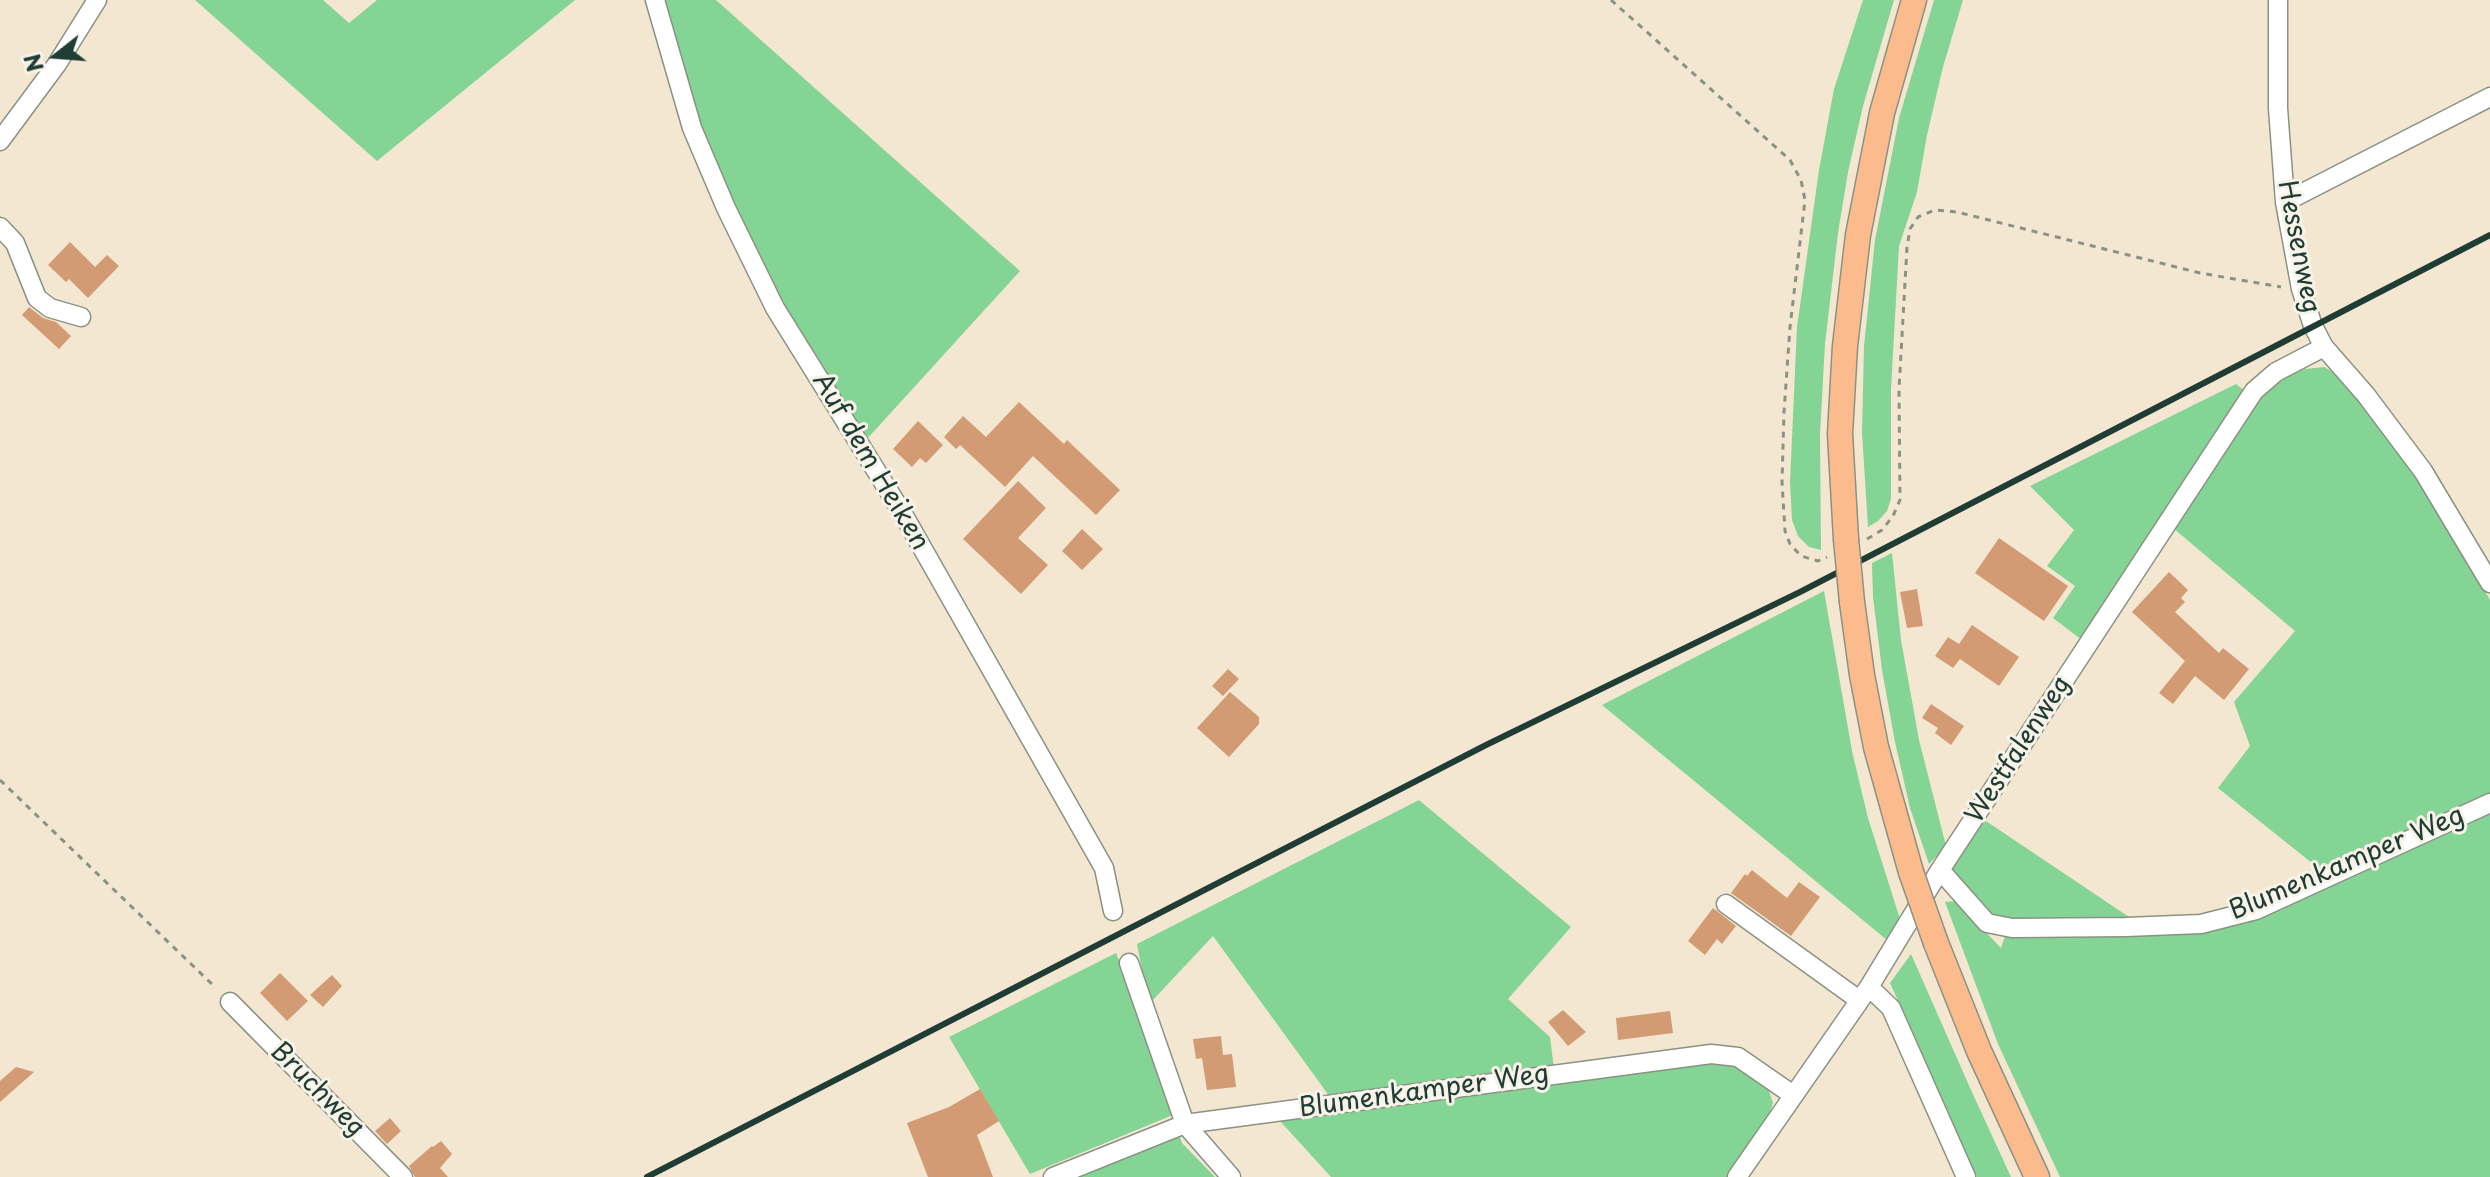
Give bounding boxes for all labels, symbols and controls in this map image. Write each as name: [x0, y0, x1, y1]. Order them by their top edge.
north arrow: [16, 16, 96, 96]
text: N: [14, 50, 51, 76]
street label: Hessenweg: [2270, 178, 2326, 316]
street label: Auf dem Heiken: [805, 368, 935, 556]
street label: Westfalenweg: [1960, 670, 2078, 830]
street label: Blumenkamper Weg: [2225, 800, 2469, 928]
street label: Bruchweg: [263, 1036, 371, 1144]
street label: Blumenkamper Weg: [1297, 1059, 1551, 1125]

